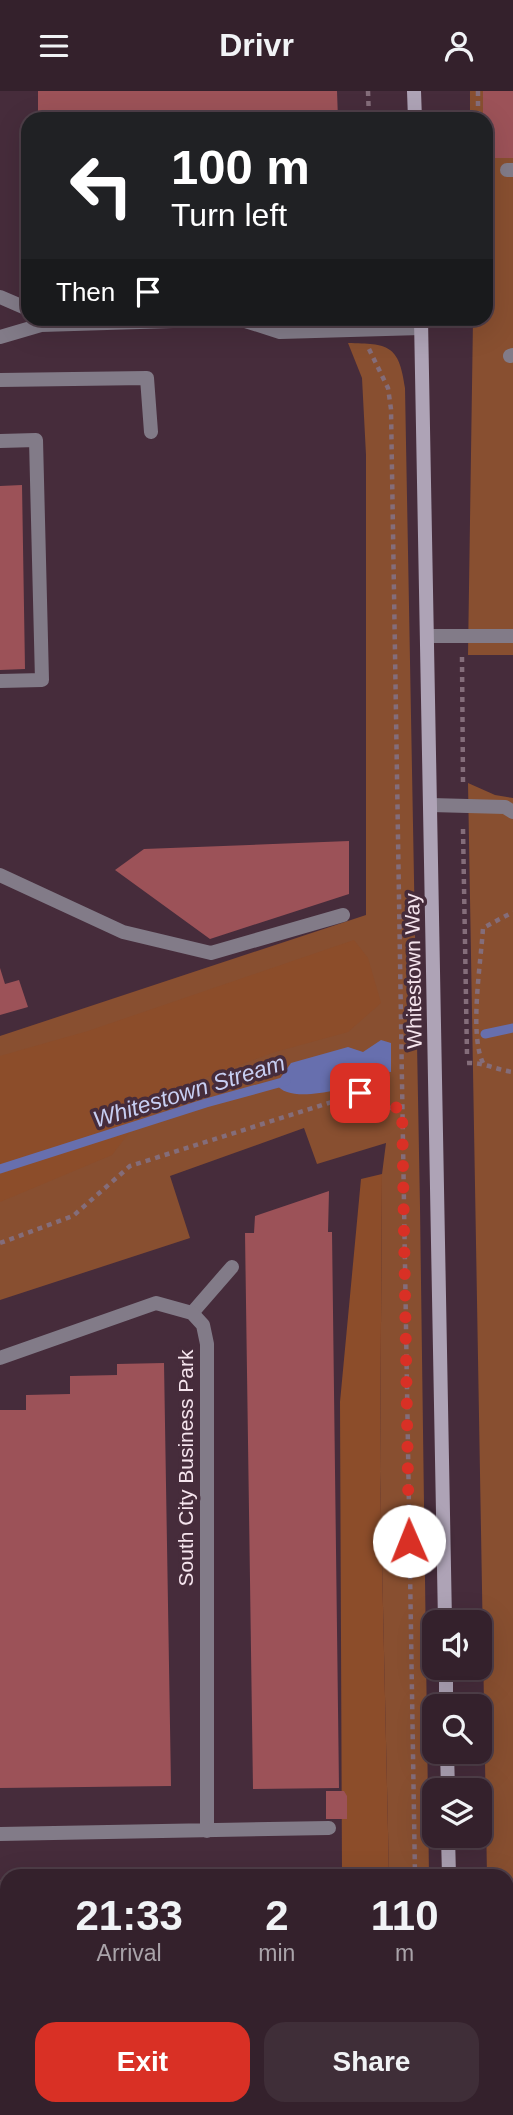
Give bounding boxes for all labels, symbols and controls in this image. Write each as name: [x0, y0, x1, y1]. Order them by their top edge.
icon: menu: [35, 27, 73, 65]
text: Drivr: [219, 27, 294, 63]
icon: person: [440, 27, 478, 65]
icon: left: [56, 140, 147, 231]
text: 100 m: [171, 140, 310, 194]
text: Turn left: [171, 197, 287, 233]
icon: arrive: [129, 273, 167, 311]
text: Then: [56, 277, 115, 307]
street label: Whitestown Way: [400, 893, 426, 1049]
water label: Whitestown Stream: [90, 1049, 288, 1133]
pin: [330, 1063, 390, 1123]
icon: arrive: [341, 1074, 379, 1112]
street label: South City Business Park: [174, 1349, 197, 1586]
position arrow: [372, 1504, 446, 1578]
map controls: [422, 1610, 492, 1848]
button: sound: [422, 1610, 492, 1680]
button: search: [422, 1694, 492, 1764]
button: layers: [422, 1778, 492, 1848]
text: 21:33: [75, 1892, 183, 1939]
text: 2: [265, 1892, 289, 1939]
text: 110: [371, 1892, 439, 1939]
text: Arrival: [97, 1940, 162, 1966]
text: min: [258, 1940, 295, 1966]
text: m: [395, 1940, 414, 1966]
button: Exit: [35, 2022, 250, 2102]
button: Share: [264, 2022, 479, 2102]

